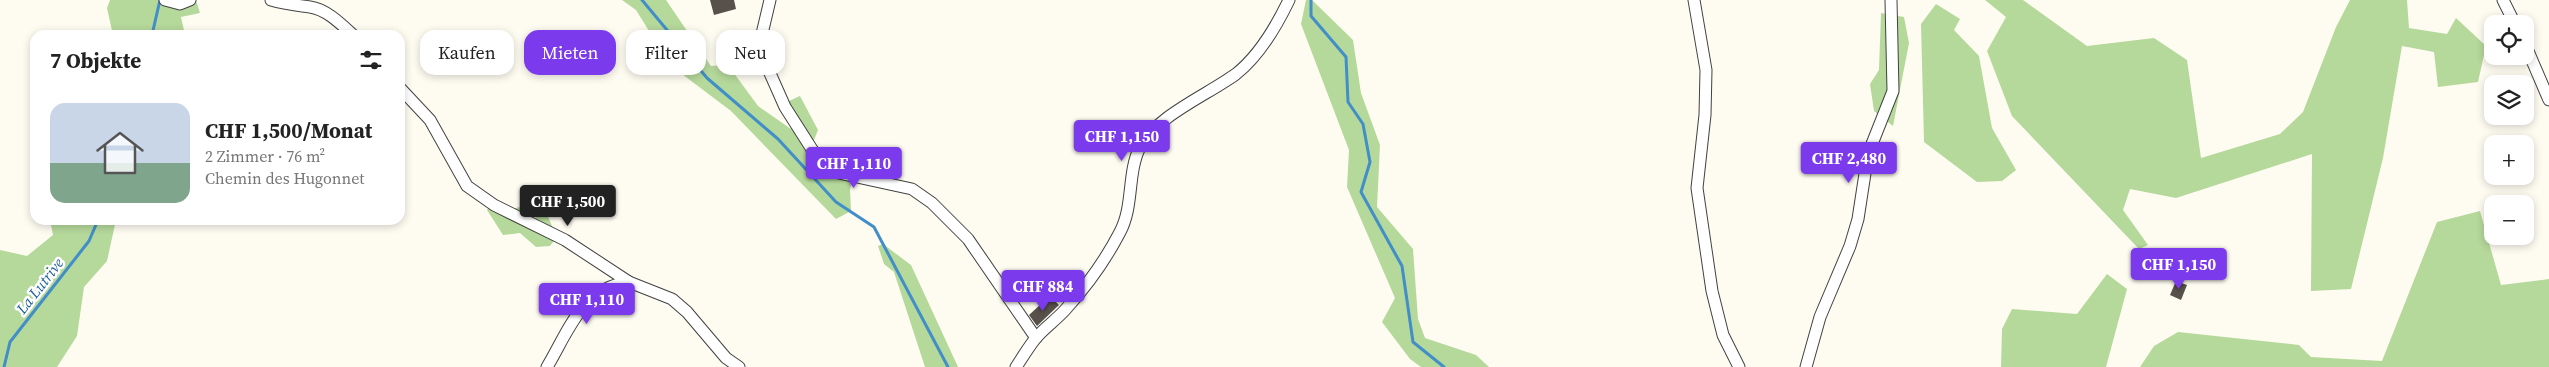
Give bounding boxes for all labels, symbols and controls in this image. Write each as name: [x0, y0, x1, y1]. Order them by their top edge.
map controls: [2484, 15, 2534, 245]
button: locate: [2484, 15, 2534, 65]
chip: Kaufen: [420, 30, 514, 75]
chip: Mieten: [524, 30, 616, 75]
chip: Filter: [626, 30, 706, 75]
chip: Neu: [716, 30, 785, 75]
text: 7 Objekte: [50, 46, 141, 75]
icon: filters: [357, 46, 385, 74]
button: layers: [2484, 75, 2534, 125]
text: CHF 1,500/Monat: [205, 116, 372, 145]
pin: CHF 1,150: [1065, 120, 1179, 162]
icon: home: [90, 123, 150, 183]
text: CHF 1,150: [1085, 125, 1159, 147]
button: +: [2484, 135, 2534, 185]
pin: CHF 2,480: [1792, 142, 1906, 184]
text: 2 Zimmer · 76 m²: [205, 145, 325, 167]
pin: CHF 1,110: [797, 146, 911, 189]
text: CHF 2,480: [1812, 147, 1886, 169]
text: CHF 1,110: [817, 152, 891, 174]
text: Chemin des Hugonnet: [205, 167, 365, 189]
pin: CHF 1,500: [511, 184, 625, 227]
text: CHF 1,500: [531, 190, 605, 212]
button: −: [2484, 195, 2534, 245]
pin: CHF 1,150: [2122, 248, 2236, 290]
water label: La Lutrive: [11, 253, 68, 319]
text: CHF 1,150: [2142, 253, 2216, 275]
pin: CHF 884: [997, 270, 1089, 312]
text: CHF 884: [1013, 275, 1073, 297]
pin: CHF 1,110: [530, 282, 644, 325]
text: CHF 1,110: [550, 288, 624, 310]

